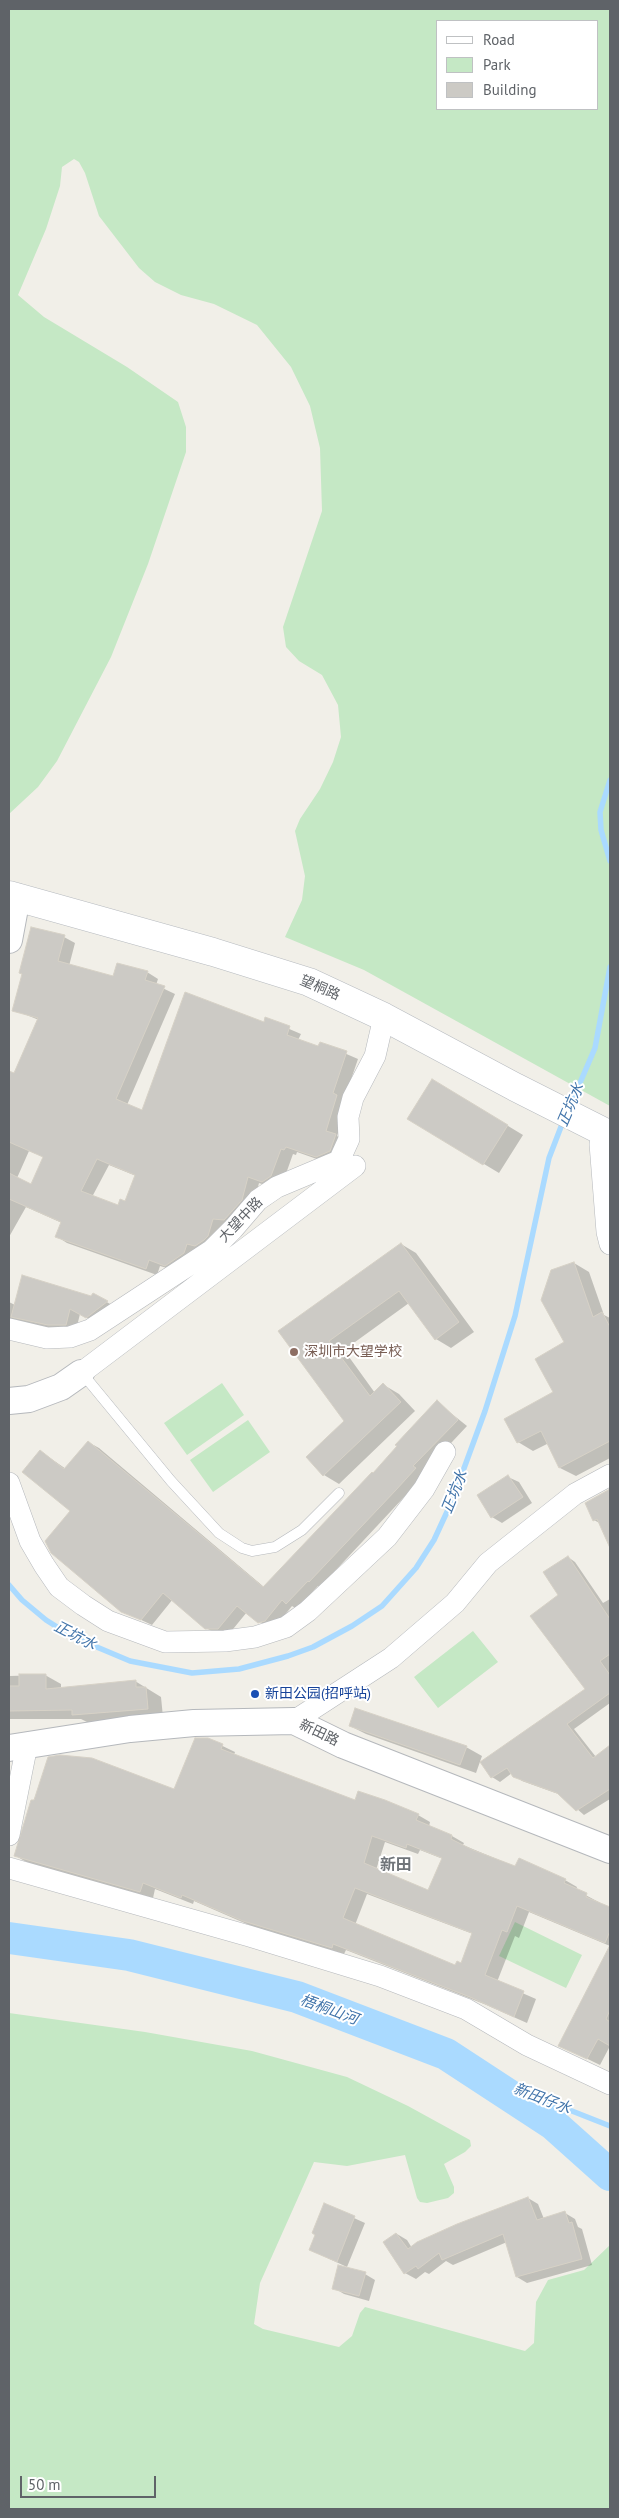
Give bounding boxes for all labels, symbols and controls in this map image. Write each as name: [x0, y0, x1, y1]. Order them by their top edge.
legend: [436, 20, 599, 110]
text: Road: [483, 30, 515, 49]
text: Park: [483, 55, 511, 74]
text: Building: [483, 80, 537, 99]
street label: 望桐路: [297, 972, 343, 1004]
water label: 正坑水: [554, 1081, 588, 1129]
street label: 大望中路: [216, 1194, 266, 1246]
place label: 深圳市大望学校: [304, 1344, 402, 1360]
marker: 深圳市大望学校: [288, 1346, 300, 1358]
water label: 正坑水: [438, 1468, 472, 1516]
water label: 正坑水: [51, 1618, 99, 1654]
place label: 新田公园(招呼站): [265, 1686, 371, 1702]
marker: 新田公园(招呼站): [249, 1688, 261, 1700]
street label: 新田路: [296, 1716, 342, 1750]
district label: 新田: [380, 1855, 412, 1875]
water label: 梧桐山河: [298, 1991, 360, 2029]
water label: 新田仔水: [511, 2080, 573, 2118]
scale bar: [22, 2466, 159, 2498]
text: 50 m: [28, 2475, 61, 2494]

